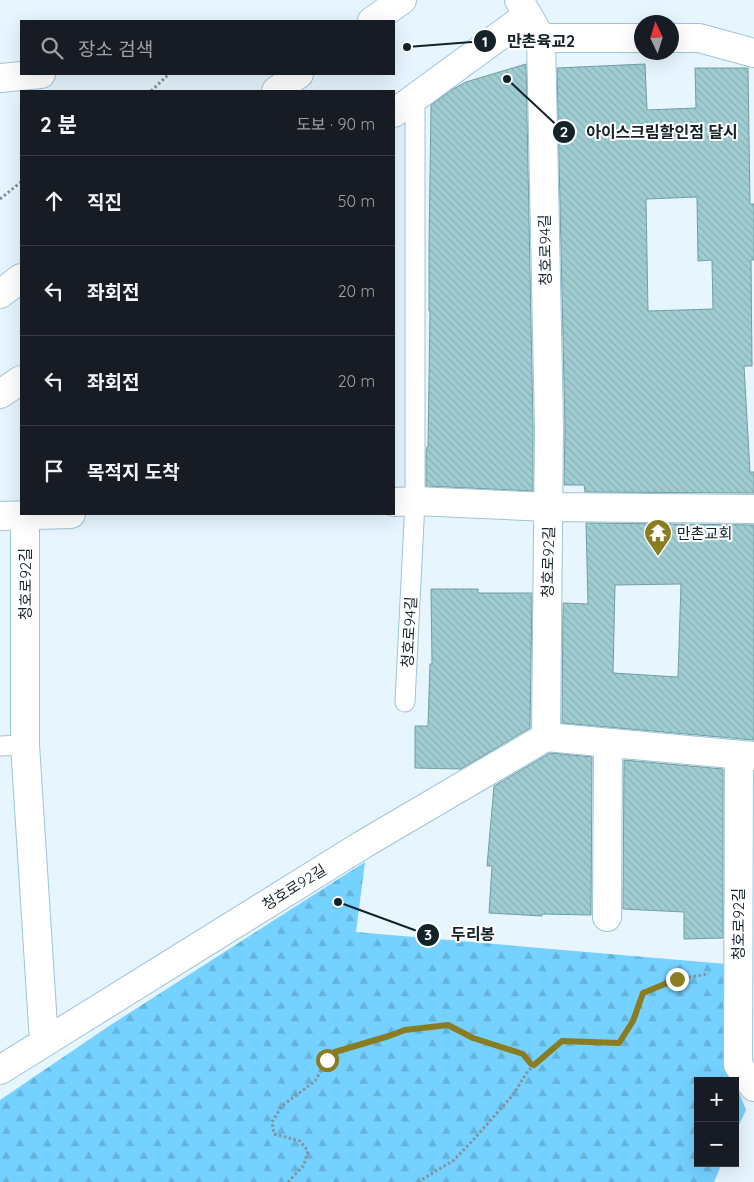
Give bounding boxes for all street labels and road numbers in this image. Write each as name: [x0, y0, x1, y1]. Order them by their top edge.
street label: 청호로94길: [535, 214, 555, 286]
street label: 청호로92길: [538, 526, 558, 598]
street label: 청호로92길: [16, 548, 35, 620]
street label: 청호로94길: [398, 596, 420, 668]
street label: 청호로92길: [258, 860, 330, 914]
street label: 청호로92길: [729, 888, 748, 960]

